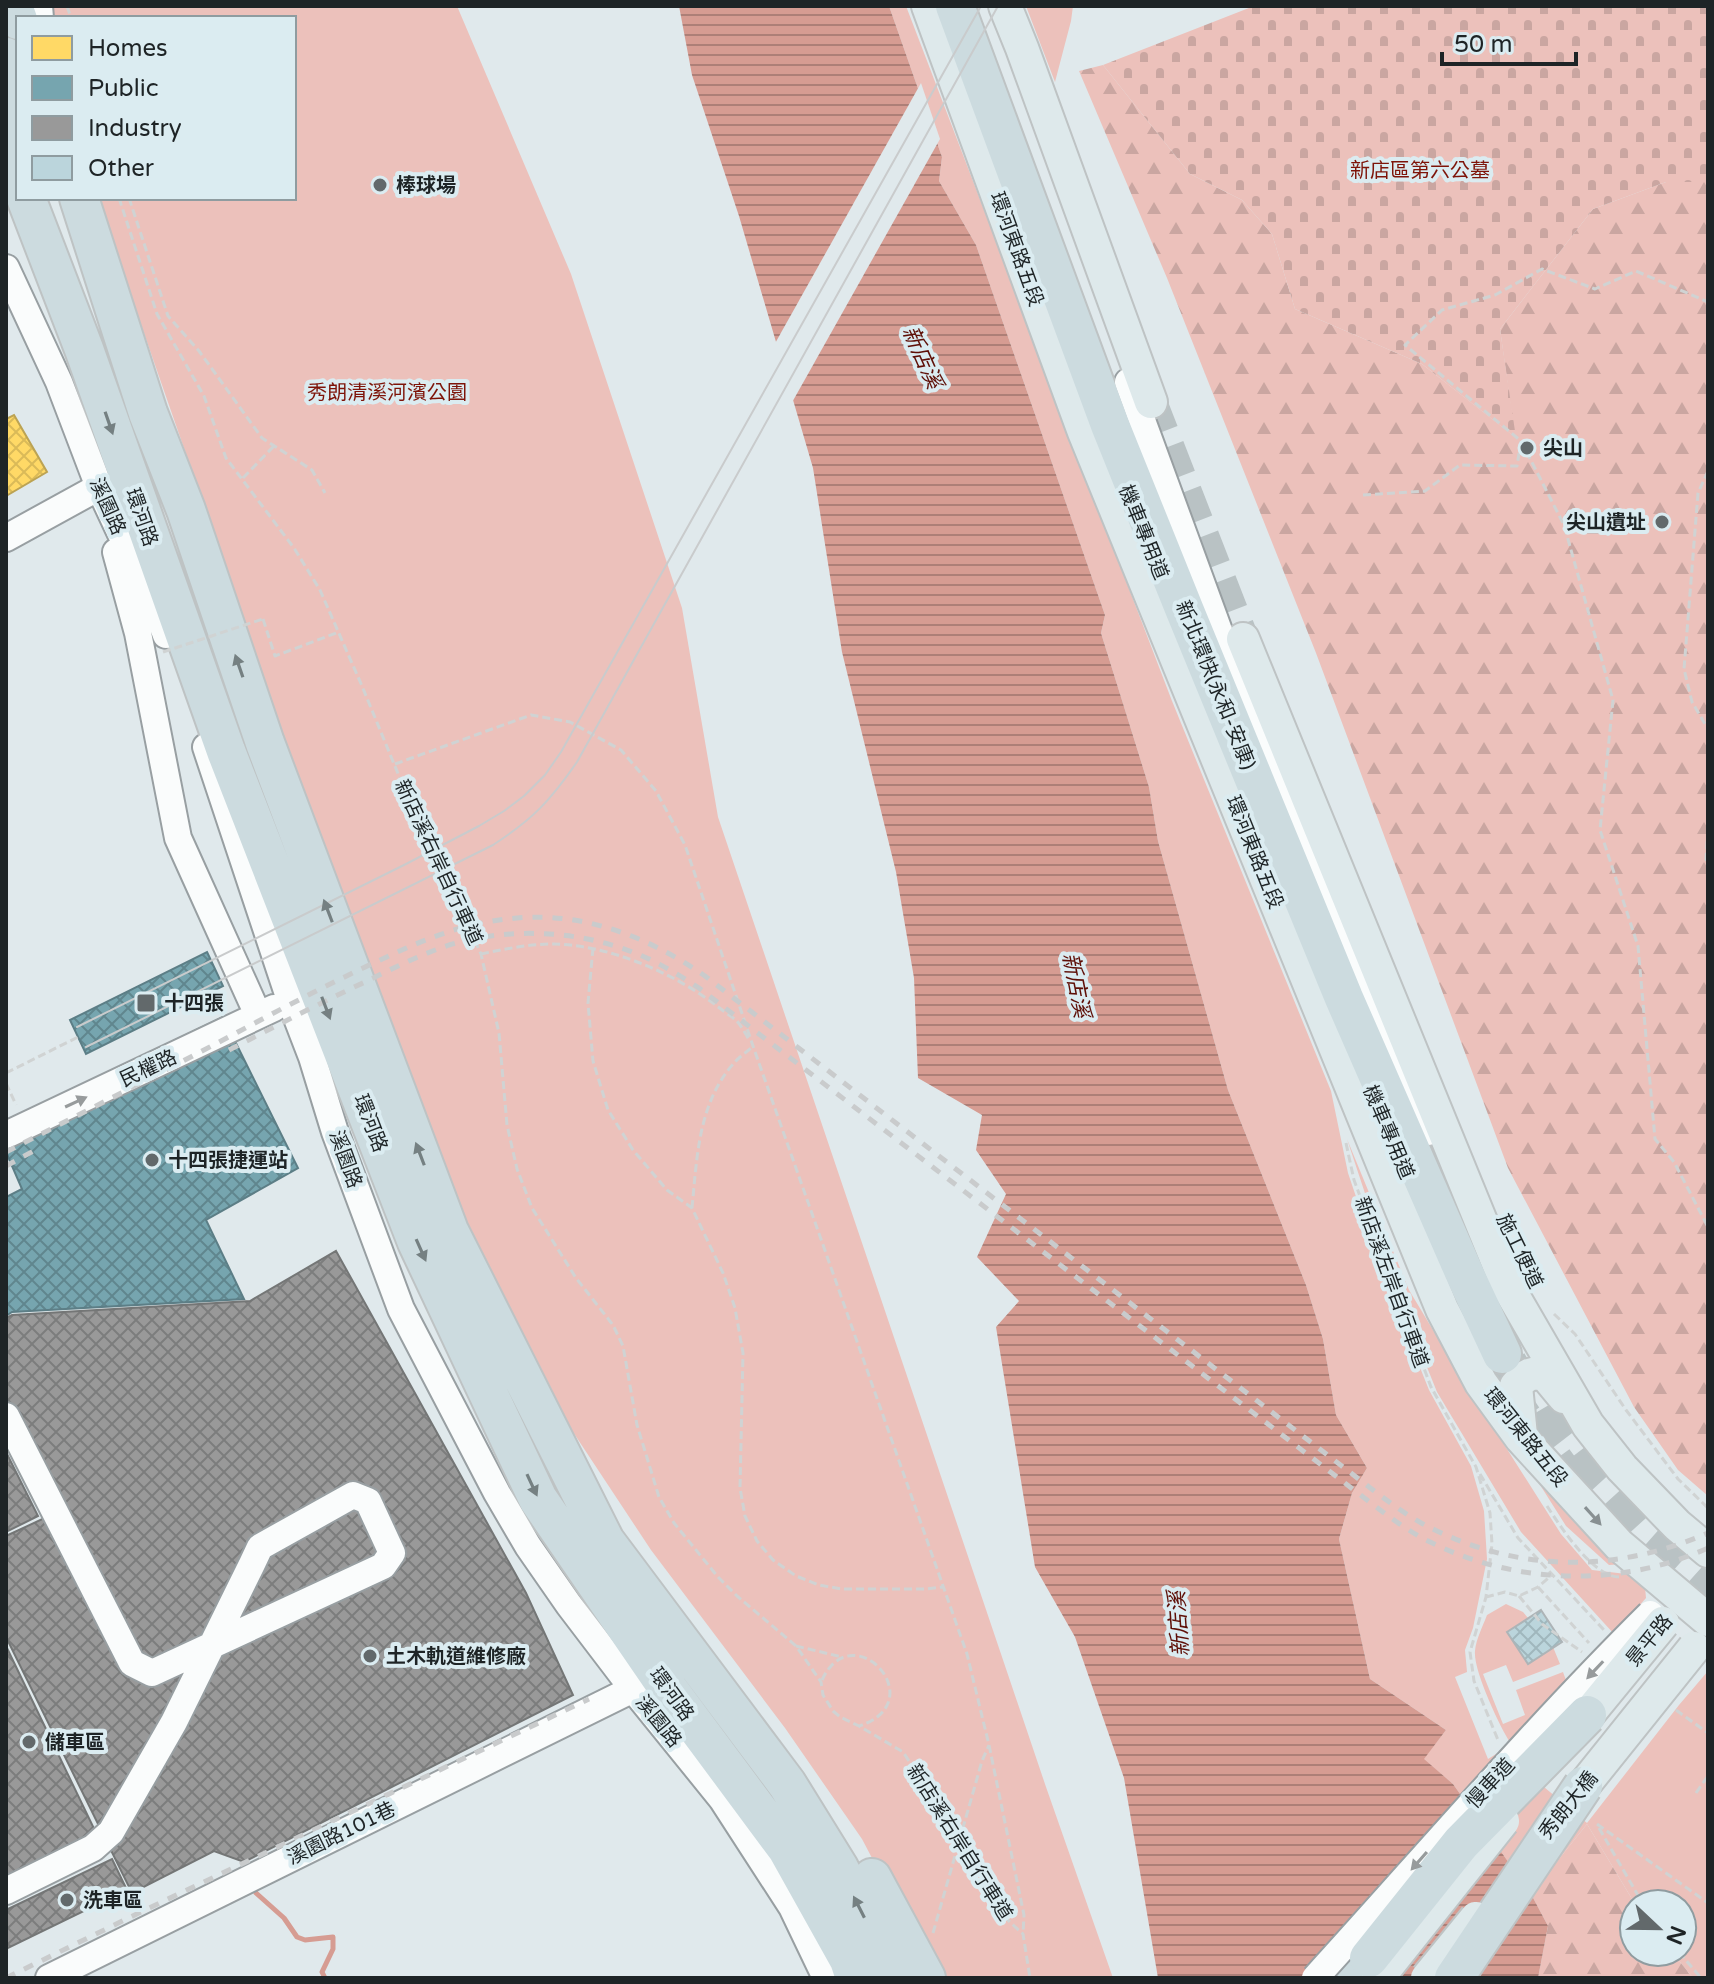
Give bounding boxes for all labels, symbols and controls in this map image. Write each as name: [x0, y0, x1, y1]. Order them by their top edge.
legend: [16, 16, 296, 200]
scale bar: [1442, 16, 1576, 66]
text: 50 m: [1454, 30, 1512, 59]
text: Homes: [88, 34, 168, 63]
text: Public: [88, 74, 158, 103]
text: Industry: [88, 114, 182, 143]
text: Other: [88, 154, 155, 183]
park label: 新店區第六公墓: [1350, 159, 1490, 183]
place label: 棒球場: [396, 174, 456, 198]
marker: 棒球場: [371, 176, 389, 194]
street label: 環河東路五段: [984, 189, 1048, 310]
water label: 新店溪: [897, 322, 949, 396]
park label: 秀朗清溪河濱公園: [307, 381, 467, 405]
one-way arrow: [104, 411, 116, 435]
place label: 尖山: [1543, 437, 1583, 461]
marker: 尖山: [1518, 439, 1536, 457]
street label: 溪園路: [84, 474, 130, 539]
street label: 機車專用道: [1113, 482, 1173, 583]
street label: 環河路: [120, 485, 162, 550]
place label: 尖山遺址: [1566, 511, 1646, 535]
marker: 尖山遺址: [1653, 513, 1671, 531]
street label: 新北環快(永和-安康): [1170, 597, 1260, 774]
one-way arrow: [232, 654, 244, 678]
street label: 新店溪右岸自行車道: [389, 776, 487, 949]
street label: 環河東路五段: [1220, 792, 1288, 913]
one-way arrow: [321, 898, 334, 922]
water label: 新店溪: [1057, 950, 1096, 1023]
marker: 十四張: [135, 992, 157, 1014]
place label: 十四張: [164, 992, 224, 1016]
one-way arrow: [320, 996, 333, 1020]
street label: 民權路: [116, 1045, 181, 1092]
street label: 機車專用道: [1357, 1082, 1419, 1183]
street label: 環河路: [348, 1091, 392, 1156]
one-way arrow: [65, 1095, 88, 1109]
street label: 溪園路: [324, 1127, 367, 1192]
one-way arrow: [413, 1142, 426, 1166]
place label: 十四張捷運站: [168, 1149, 288, 1173]
marker: 十四張捷運站: [143, 1151, 161, 1169]
street label: 新店溪左岸自行車道: [1349, 1194, 1433, 1371]
street label: 施工便道: [1491, 1210, 1547, 1293]
one-way arrow: [414, 1238, 428, 1262]
street label: 環河東路五段: [1478, 1383, 1572, 1492]
one-way arrow: [525, 1474, 539, 1497]
one-way arrow: [1584, 1506, 1602, 1526]
water label: 新店溪: [1164, 1587, 1194, 1658]
street label: 景平路: [1622, 1610, 1678, 1671]
place label: 土木軌道維修廠: [386, 1645, 526, 1669]
marker: 土木軌道維修廠: [361, 1647, 379, 1665]
one-way arrow: [1587, 1660, 1605, 1679]
street label: 環河路: [644, 1663, 699, 1726]
street label: 溪園路: [630, 1691, 686, 1752]
place label: 儲車區: [45, 1731, 105, 1755]
marker: 儲車區: [20, 1733, 38, 1751]
street label: 慢車道: [1461, 1754, 1520, 1814]
street label: 新店溪右岸自行車道: [901, 1760, 1017, 1925]
street label: 秀朗大橋: [1534, 1767, 1603, 1844]
street label: 溪園路101巷: [283, 1797, 400, 1870]
one-way arrow: [1411, 1852, 1429, 1871]
north arrow: [1618, 1888, 1698, 1968]
place label: 洗車區: [83, 1889, 143, 1913]
marker: 洗車區: [58, 1891, 76, 1909]
one-way arrow: [852, 1896, 866, 1919]
text: N: [1660, 1922, 1691, 1948]

